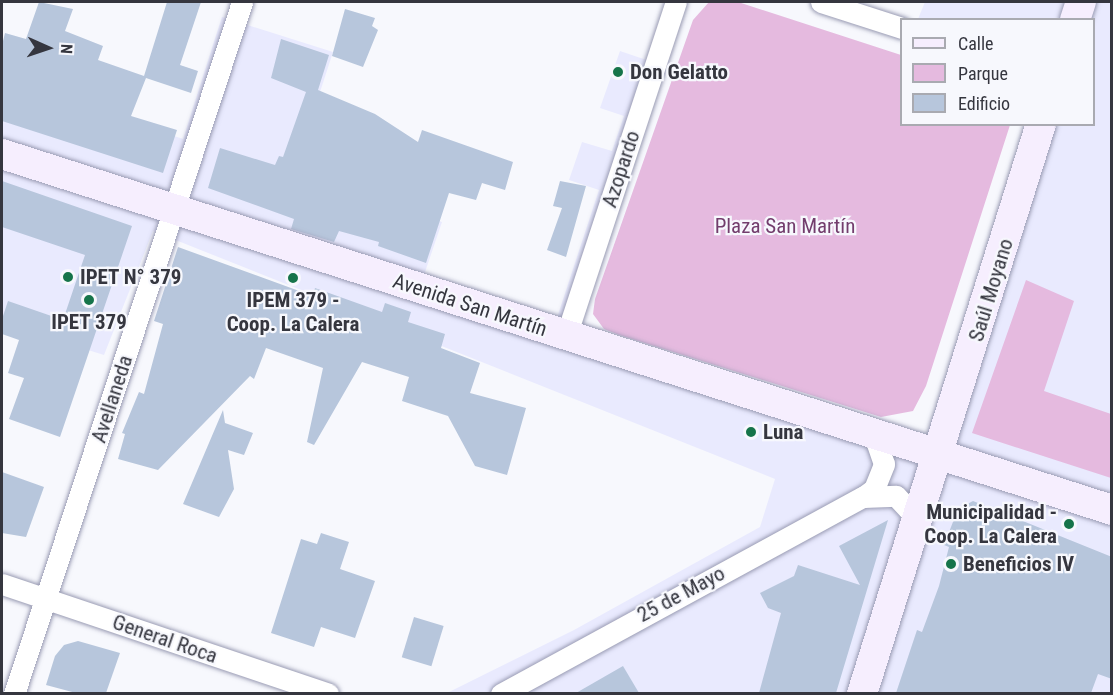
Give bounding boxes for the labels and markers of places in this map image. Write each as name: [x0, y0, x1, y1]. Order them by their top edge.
place label: Don Gelatto: [630, 59, 728, 85]
marker: Don Gelatto: [611, 65, 625, 79]
place label: IPET N° 379: [80, 264, 182, 290]
marker: IPET N° 379: [61, 270, 75, 284]
marker: IPEM 379 - Coop. La Calera: [286, 271, 300, 285]
place label: IPEM 379 - Coop. La Calera: [227, 287, 359, 337]
marker: IPET 379: [82, 293, 96, 307]
place label: IPET 379: [51, 309, 127, 335]
place label: Luna: [763, 419, 803, 445]
marker: Luna: [744, 425, 758, 439]
place label: Municipalidad - Coop. La Calera: [924, 499, 1057, 549]
marker: Municipalidad - Coop. La Calera: [1062, 517, 1076, 531]
place label: Beneficios IV: [963, 551, 1074, 577]
marker: Beneficios IV: [944, 557, 958, 571]

